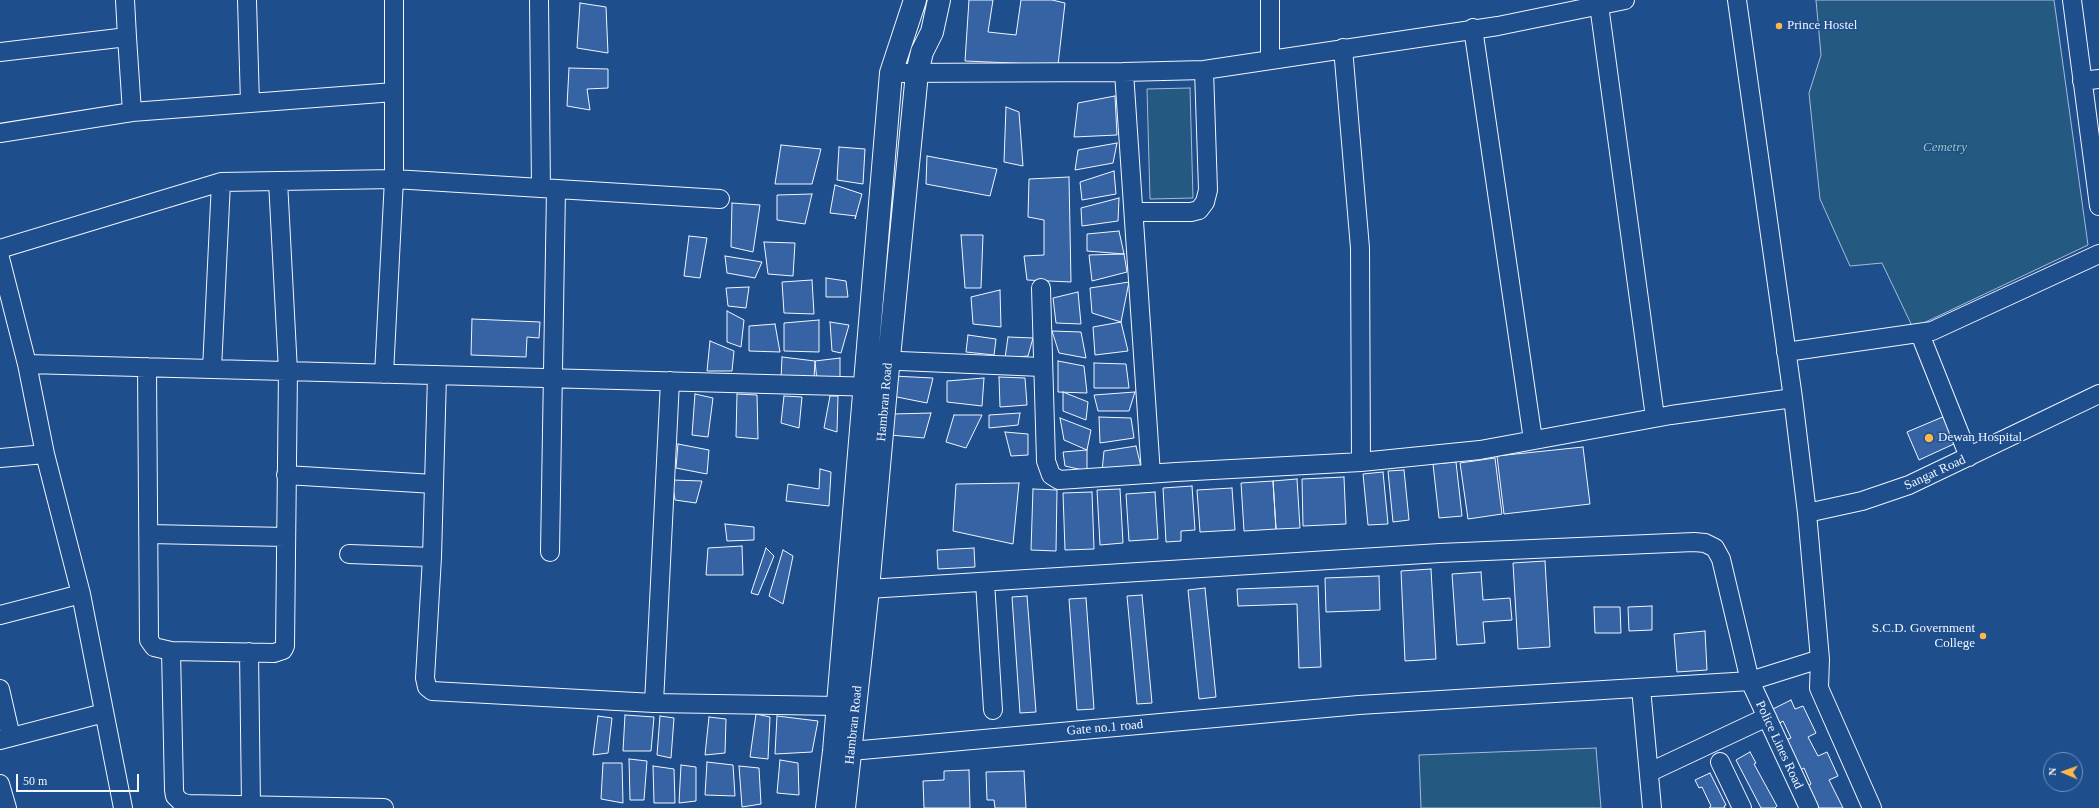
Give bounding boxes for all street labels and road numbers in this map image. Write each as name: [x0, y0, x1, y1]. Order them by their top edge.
street label: Hambran Road: [874, 362, 896, 442]
street label: Sangat Road: [1902, 452, 1968, 494]
street label: Hambran Road: [842, 685, 866, 765]
street label: Police Lines Road: [1752, 699, 1806, 791]
street label: Gate no.1 road: [1066, 717, 1144, 739]

